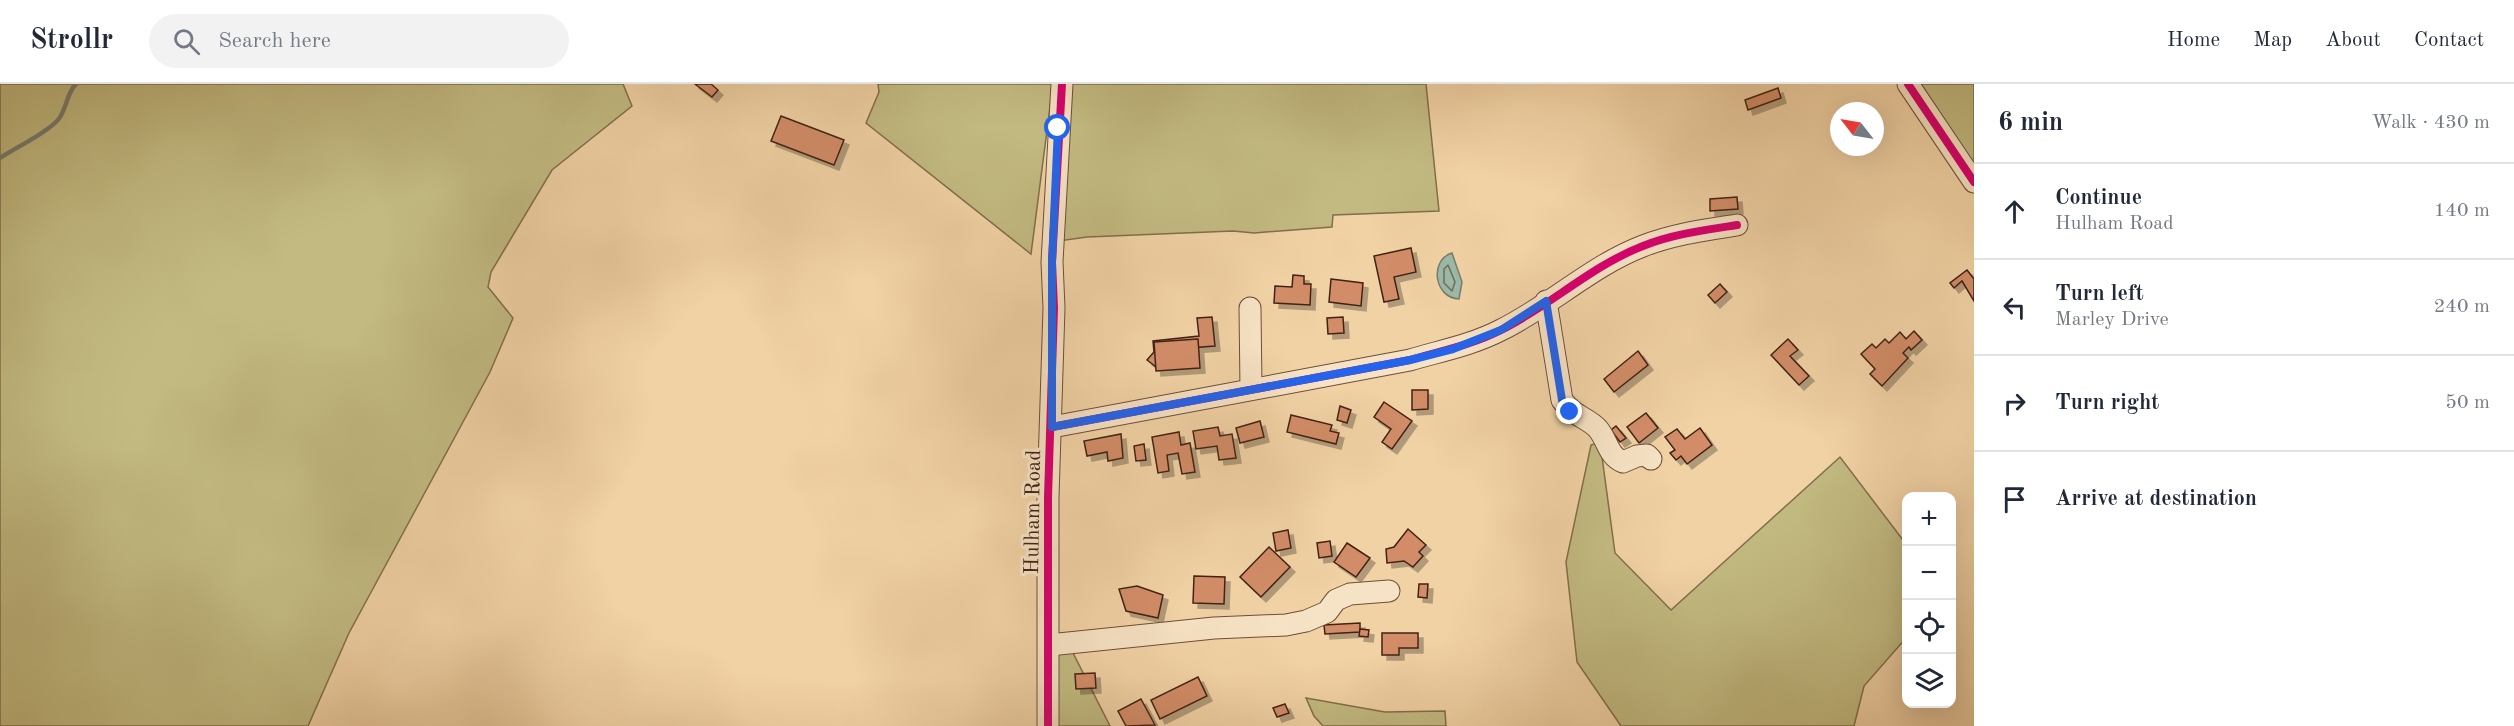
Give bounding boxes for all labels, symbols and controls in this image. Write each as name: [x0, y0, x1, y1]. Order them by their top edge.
search box: [149, 14, 569, 68]
icon: search: [170, 25, 203, 58]
text: Strollr: [30, 27, 113, 55]
text: Search here: [218, 30, 331, 52]
text: Home: [2167, 30, 2220, 51]
text: Map: [2253, 30, 2292, 51]
text: About: [2325, 30, 2381, 51]
text: Contact: [2414, 30, 2484, 51]
north arrow: [1830, 102, 1884, 156]
text: 6 min: [1998, 110, 2063, 136]
text: Walk · 430 m: [2371, 113, 2490, 133]
route start: [1044, 114, 1070, 140]
text: Continue: [2055, 187, 2142, 209]
icon: ahead: [1998, 195, 2031, 228]
text: 140 m: [2434, 201, 2490, 221]
text: Hulham Road: [2055, 214, 2174, 234]
text: Turn left: [2055, 283, 2144, 305]
icon: left: [1998, 291, 2031, 324]
text: 240 m: [2434, 297, 2490, 317]
text: Marley Drive: [2055, 310, 2169, 330]
icon: right: [1998, 387, 2031, 420]
text: Turn right: [2055, 392, 2159, 414]
text: 50 m: [2445, 393, 2490, 413]
route end: [1556, 398, 1582, 424]
street label: Hulham Road: [1022, 450, 1045, 574]
icon: arrive: [1998, 483, 2031, 516]
text: Arrive at destination: [2055, 488, 2257, 510]
map controls: [1902, 492, 1956, 708]
button: +: [1902, 492, 1956, 546]
button: −: [1902, 546, 1956, 600]
button: locate: [1902, 600, 1956, 654]
button: layers: [1902, 654, 1956, 708]

